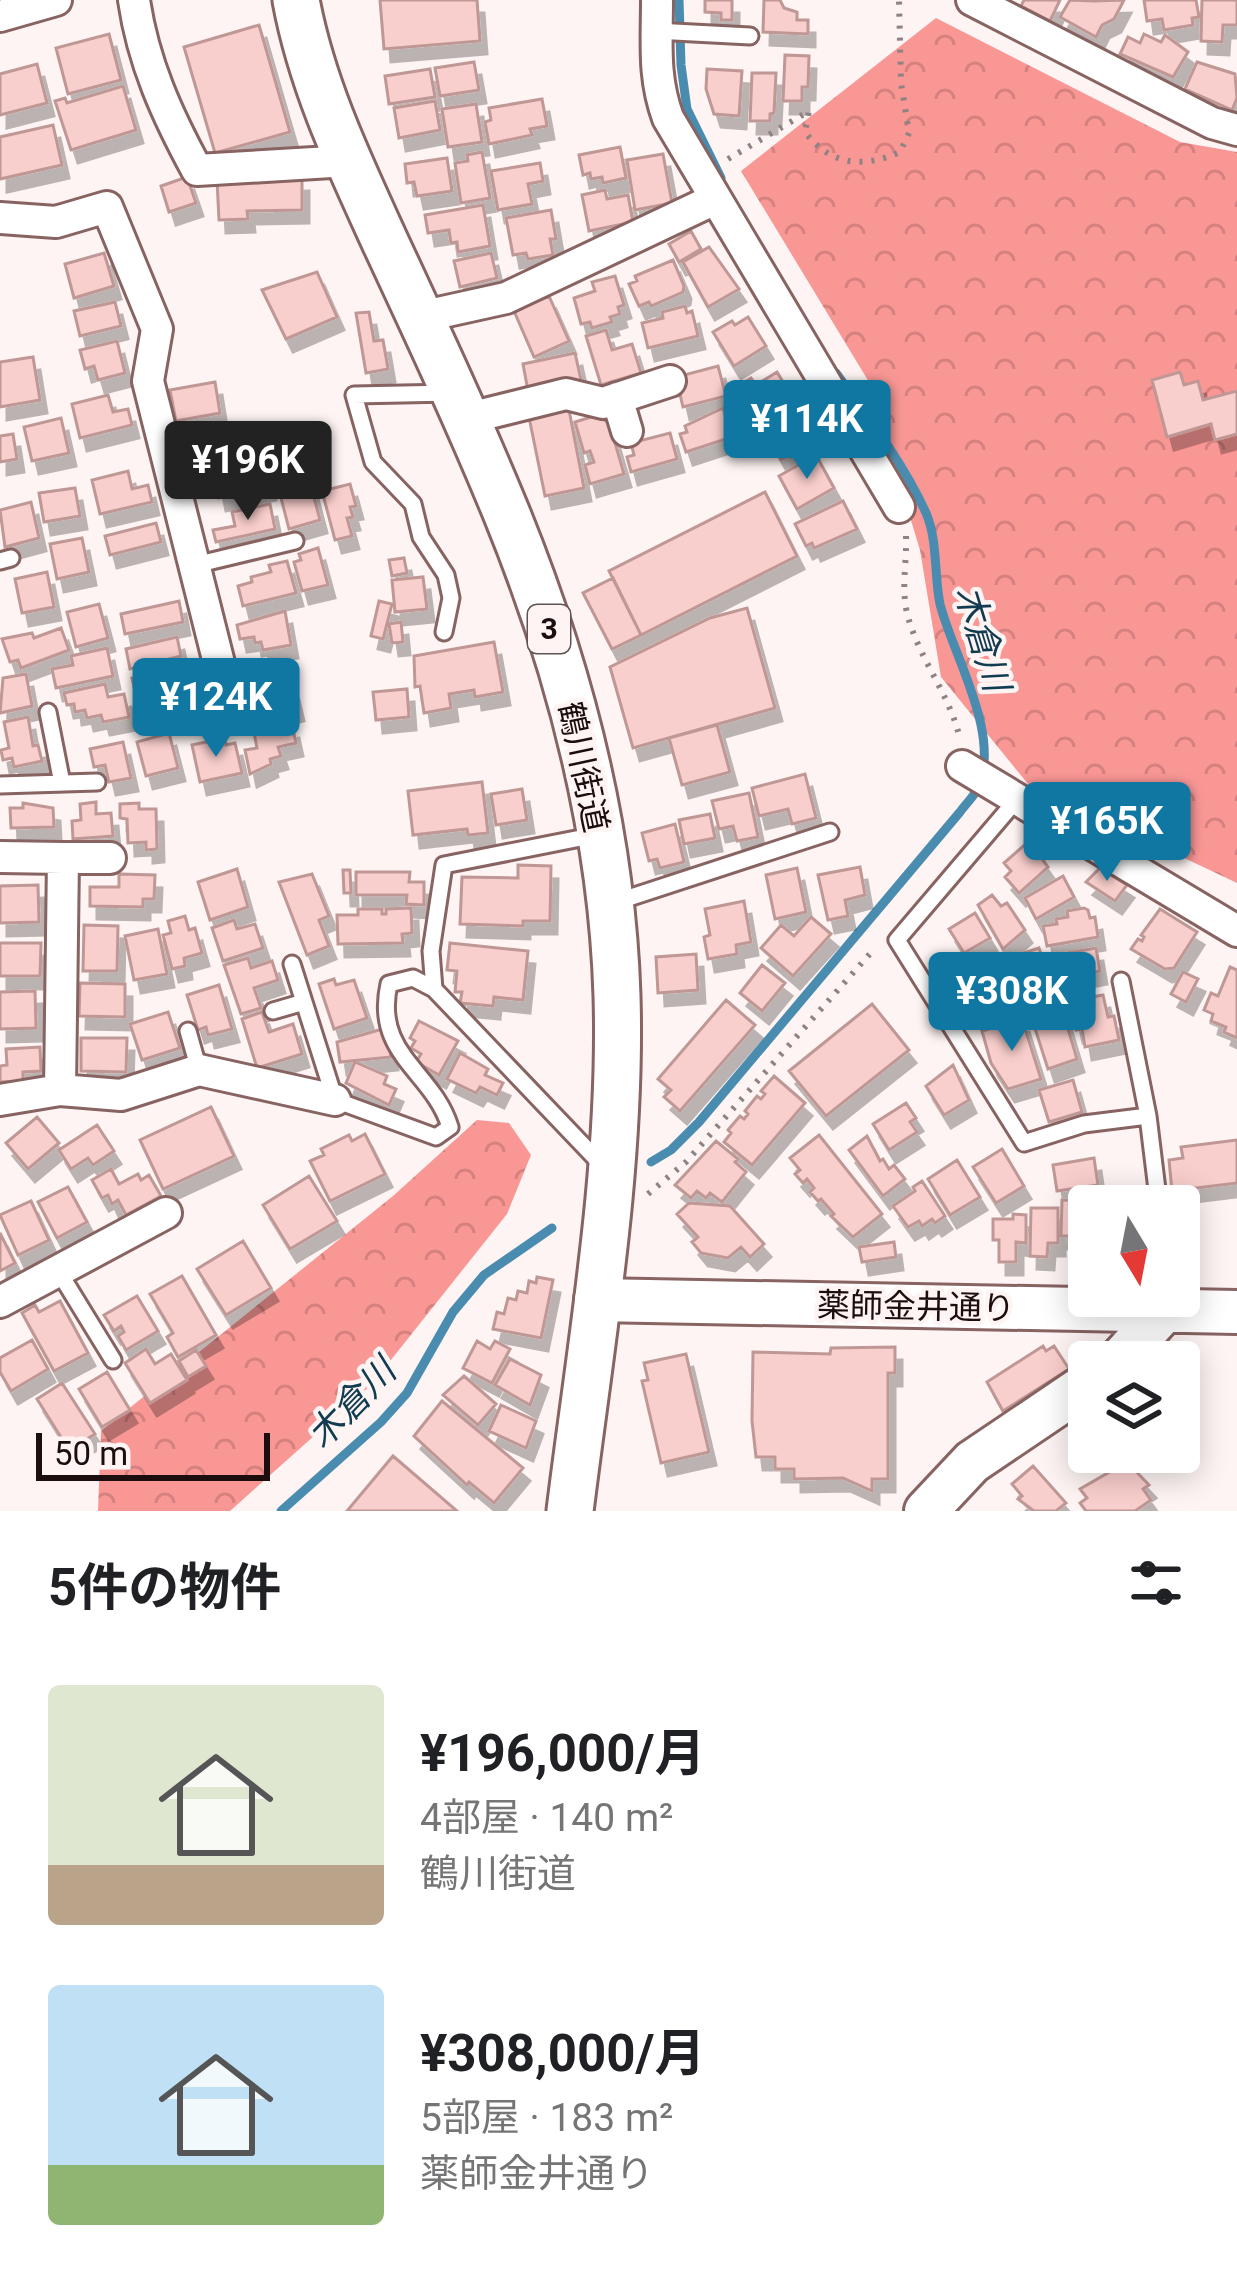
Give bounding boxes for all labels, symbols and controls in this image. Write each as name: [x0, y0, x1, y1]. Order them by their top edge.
pin: ¥114K: [723, 380, 891, 482]
text: ¥114K: [751, 396, 863, 442]
pin: ¥196K: [164, 421, 332, 523]
text: ¥196K: [192, 437, 304, 483]
water label: 木倉川: [946, 581, 1019, 700]
road number: 3: [528, 605, 570, 653]
pin: ¥124K: [132, 658, 300, 760]
text: ¥124K: [160, 674, 272, 720]
street label: 鶴川街道: [551, 698, 616, 836]
pin: ¥165K: [1023, 782, 1191, 884]
text: ¥165K: [1051, 798, 1163, 844]
pin: ¥308K: [928, 952, 1096, 1054]
text: ¥308K: [956, 968, 1068, 1014]
north arrow: [1068, 1185, 1200, 1317]
map controls: [1068, 1185, 1200, 1473]
street label: 薬師金井通り: [817, 1285, 1015, 1328]
button: layers: [1068, 1341, 1200, 1473]
water label: 木倉川: [299, 1347, 407, 1457]
scale bar: [36, 1427, 270, 1480]
text: 50 m: [54, 1434, 128, 1473]
icon: filters: [1123, 1550, 1189, 1616]
text: 5件の物件: [48, 1558, 281, 1617]
text: ¥196,000/月: [420, 1724, 705, 1783]
icon: home: [144, 1733, 288, 1877]
text: 4部屋 · 140 m²: [420, 1795, 673, 1841]
text: 鶴川街道: [420, 1851, 576, 1897]
text: ¥308,000/月: [420, 2024, 705, 2083]
icon: home: [144, 2033, 288, 2177]
text: 5部屋 · 183 m²: [420, 2095, 673, 2141]
text: 薬師金井通り: [420, 2151, 654, 2197]

